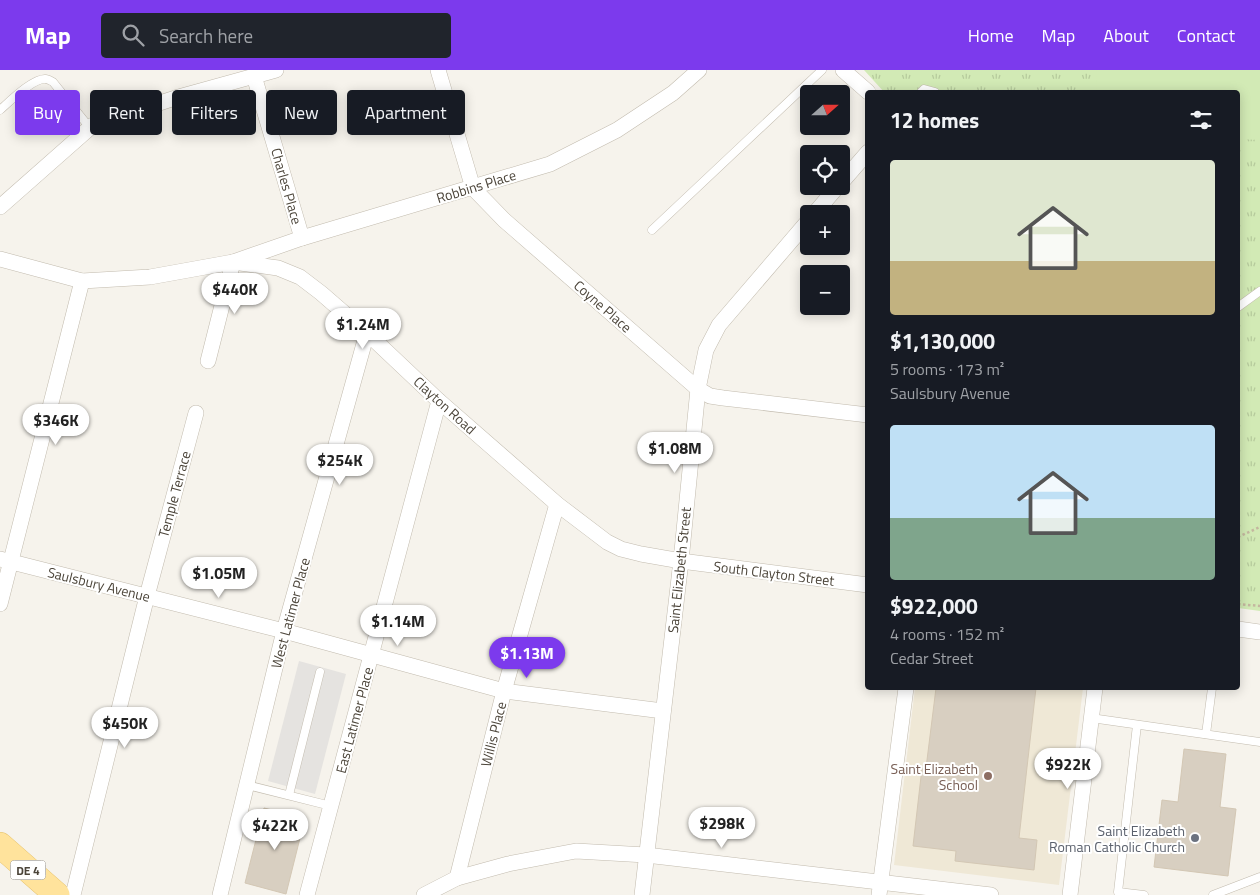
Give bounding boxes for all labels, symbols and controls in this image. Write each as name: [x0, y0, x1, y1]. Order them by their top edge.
search box: [101, 13, 451, 58]
text: Map: [25, 17, 71, 53]
icon: search: [119, 21, 147, 49]
text: Search here: [159, 21, 253, 50]
text: Home: [968, 22, 1014, 49]
text: Map: [1042, 22, 1075, 49]
text: About: [1103, 22, 1149, 49]
text: Contact: [1177, 22, 1235, 49]
north arrow: [800, 85, 850, 135]
map controls: [800, 85, 850, 315]
chip: Buy: [15, 90, 80, 135]
chip: Rent: [90, 90, 162, 135]
chip: Filters: [172, 90, 256, 135]
chip: New: [266, 90, 337, 135]
chip: Apartment: [347, 90, 465, 135]
text: 12 homes: [890, 104, 979, 136]
icon: filters: [1187, 106, 1215, 134]
street label: Charles Place: [266, 145, 308, 227]
button: locate: [800, 145, 850, 195]
street label: Robbins Place: [434, 164, 518, 208]
icon: home: [1008, 193, 1098, 283]
button: +: [800, 205, 850, 255]
button: −: [800, 265, 850, 315]
pin: $440K: [200, 272, 270, 315]
street label: Coyne Place: [569, 275, 637, 337]
text: $440K: [212, 277, 258, 301]
pin: $1.24M: [322, 308, 404, 350]
text: $1.24M: [336, 312, 390, 336]
text: $1,130,000: [890, 325, 995, 357]
text: 5 rooms · 173 m²: [890, 357, 1004, 381]
street label: Clayton Road: [409, 371, 481, 439]
text: Saulsbury Avenue: [890, 381, 1010, 405]
pin: $346K: [21, 404, 91, 446]
text: $346K: [33, 408, 79, 432]
pin: $1.08M: [634, 432, 716, 474]
text: $1.08M: [648, 436, 702, 460]
pin: $254K: [305, 444, 375, 486]
text: $254K: [317, 448, 363, 472]
street label: Temple Terrace: [152, 449, 196, 539]
icon: home: [1008, 458, 1098, 548]
street label: Saint Elizabeth Street: [662, 506, 696, 634]
street label: West Latimer Place: [265, 555, 315, 671]
street label: South Clayton Street: [712, 555, 836, 591]
pin: $1.05M: [178, 556, 260, 599]
street label: Saulsbury Avenue: [45, 561, 153, 607]
text: $1.05M: [192, 561, 246, 585]
text: $922,000: [890, 590, 978, 622]
pin: $1.14M: [357, 604, 439, 647]
text: $1.14M: [371, 609, 425, 633]
text: 4 rooms · 152 m²: [890, 622, 1004, 646]
pin: $1.13M: [486, 636, 568, 679]
text: $1.13M: [500, 641, 554, 665]
text: Cedar Street: [890, 646, 973, 670]
street label: East Latimer Place: [330, 664, 378, 776]
street label: Willis Place: [475, 699, 511, 769]
pin: $450K: [90, 706, 160, 749]
text: $450K: [102, 711, 148, 735]
pin: $922K: [1033, 748, 1103, 790]
text: $922K: [1045, 752, 1091, 776]
place label: Saint Elizabeth School: [891, 758, 978, 795]
marker: Saint Elizabeth School: [982, 770, 994, 782]
pin: $298K: [687, 806, 757, 849]
pin: $422K: [240, 808, 310, 851]
text: $298K: [699, 811, 745, 835]
text: $422K: [252, 813, 298, 837]
place label: Saint Elizabeth Roman Catholic Church: [1049, 820, 1185, 857]
marker: Saint Elizabeth Roman Catholic Church: [1189, 832, 1201, 844]
road number: DE 4: [10, 860, 46, 880]

